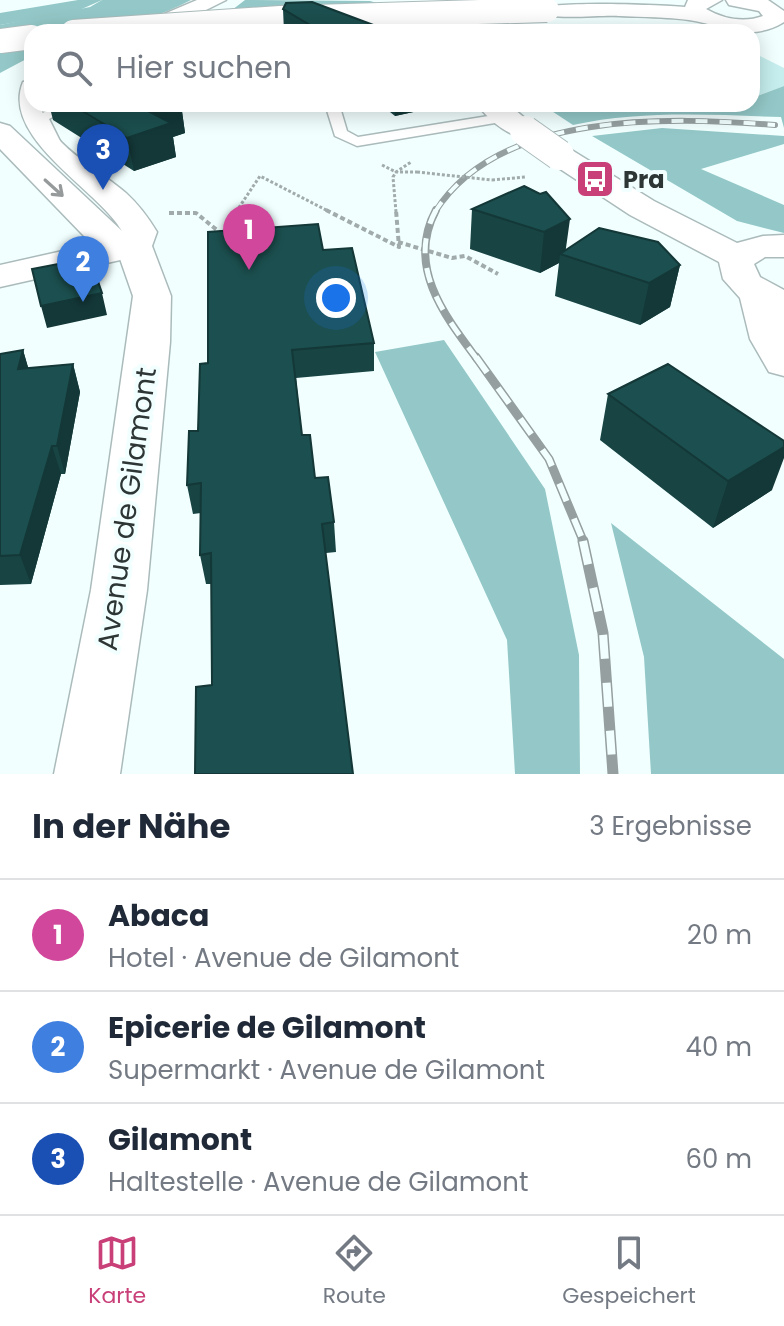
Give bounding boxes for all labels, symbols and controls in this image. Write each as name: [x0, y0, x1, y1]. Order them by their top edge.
search box: [24, 24, 760, 112]
icon: search: [52, 46, 96, 90]
text: Hier suchen: [116, 46, 292, 89]
pin: 3: [77, 124, 129, 190]
bus stop icon: Pra: [574, 158, 616, 200]
place label: Pra: [623, 163, 665, 196]
one-way arrow: [44, 179, 64, 197]
pin: 1: [223, 204, 275, 270]
pin: 2: [57, 236, 109, 302]
your location: [316, 278, 356, 318]
street label: Avenue de Gilamont: [88, 365, 166, 653]
text: In der Nähe: [32, 802, 230, 850]
text: 3 Ergebnisse: [589, 808, 752, 844]
text: Abaca: [108, 894, 209, 937]
text: 1: [53, 917, 63, 953]
text: 20 m: [687, 917, 752, 953]
text: Hotel · Avenue de Gilamont: [108, 940, 459, 976]
text: Epicerie de Gilamont: [108, 1006, 426, 1049]
text: 2: [51, 1029, 65, 1065]
text: 40 m: [686, 1029, 752, 1065]
text: Supermarkt · Avenue de Gilamont: [108, 1052, 545, 1088]
text: Gilamont: [108, 1118, 252, 1161]
text: 3: [50, 1141, 66, 1177]
text: 60 m: [685, 1141, 752, 1177]
text: Haltestelle · Avenue de Gilamont: [108, 1164, 528, 1200]
tab: Karte: [88, 1231, 146, 1312]
tab: Route: [323, 1231, 386, 1312]
tab: Gespeichert: [562, 1231, 696, 1312]

